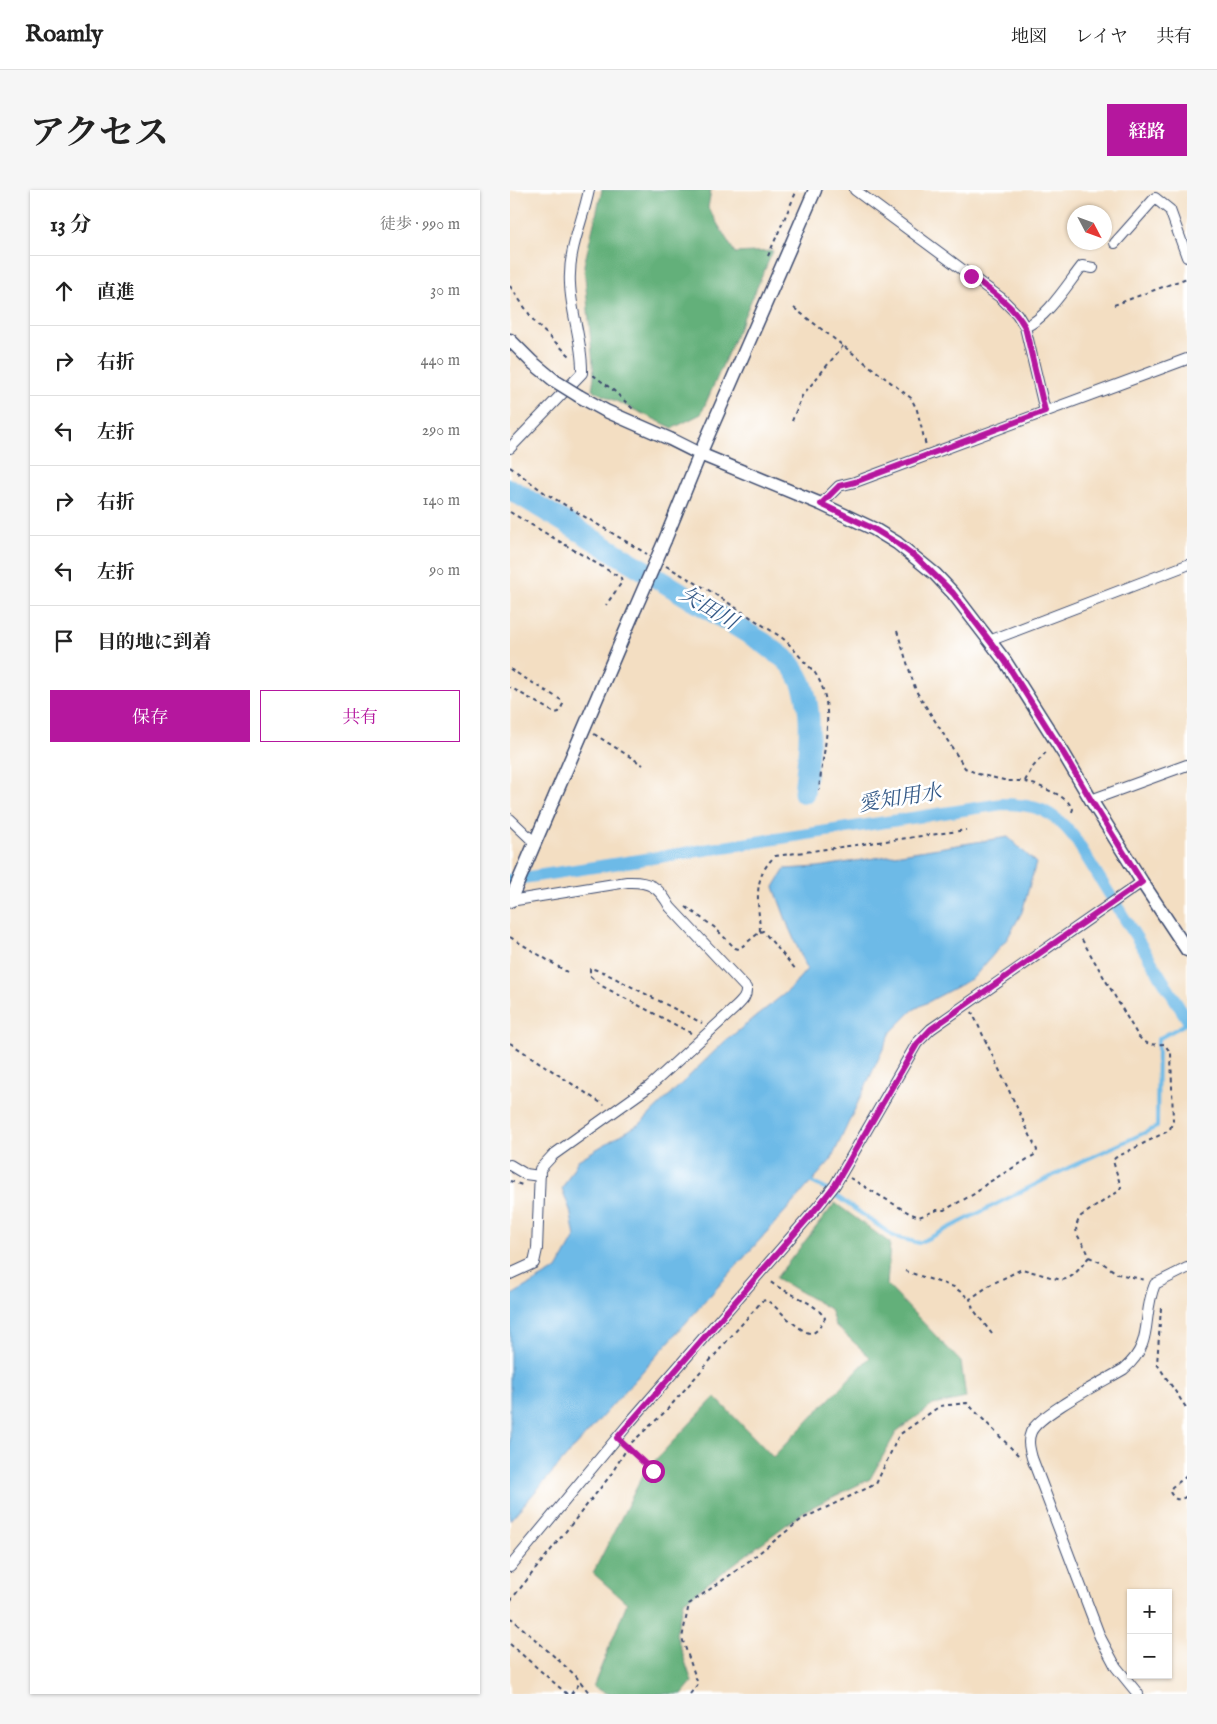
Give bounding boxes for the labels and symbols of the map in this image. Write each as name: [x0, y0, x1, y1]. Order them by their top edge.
north arrow: [1067, 205, 1112, 250]
route end: [960, 265, 983, 288]
water label: 矢田川: [674, 581, 744, 638]
water label: 愛知用水: [856, 779, 946, 819]
route start: [642, 1460, 665, 1483]

